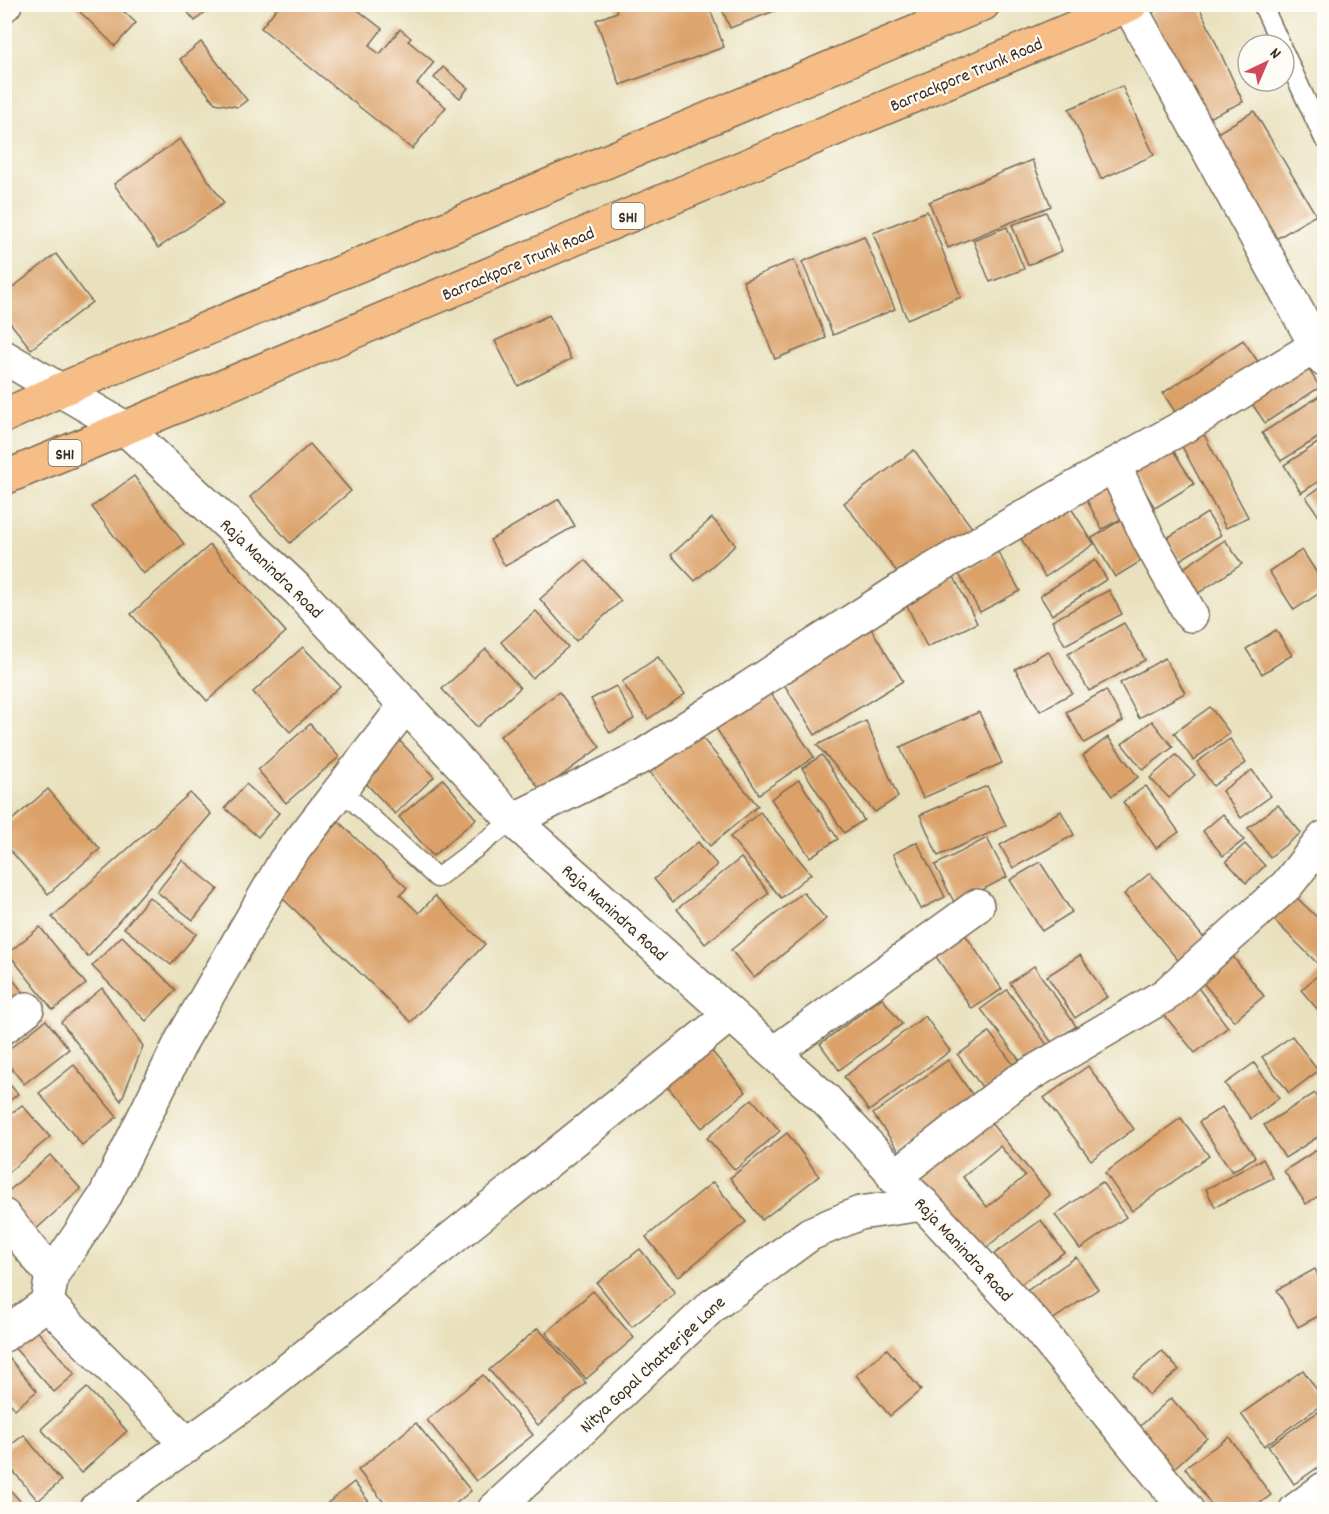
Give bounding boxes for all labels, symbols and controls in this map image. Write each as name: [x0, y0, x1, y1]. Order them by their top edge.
street label: Barrackpore Trunk Road: [887, 33, 1047, 120]
north arrow: [1236, 33, 1296, 93]
text: N: [1264, 43, 1286, 65]
road number: SH1: [612, 203, 644, 229]
street label: Barrackpore Trunk Road: [439, 222, 599, 309]
road number: SH1: [48, 440, 82, 466]
street label: Raja Manindra Road: [213, 514, 327, 626]
street label: Raja Manindra Road: [555, 859, 672, 968]
street label: Raja Manindra Road: [907, 1193, 1017, 1309]
street label: Nitya Gopal Chatterjee Lane: [575, 1291, 732, 1440]

